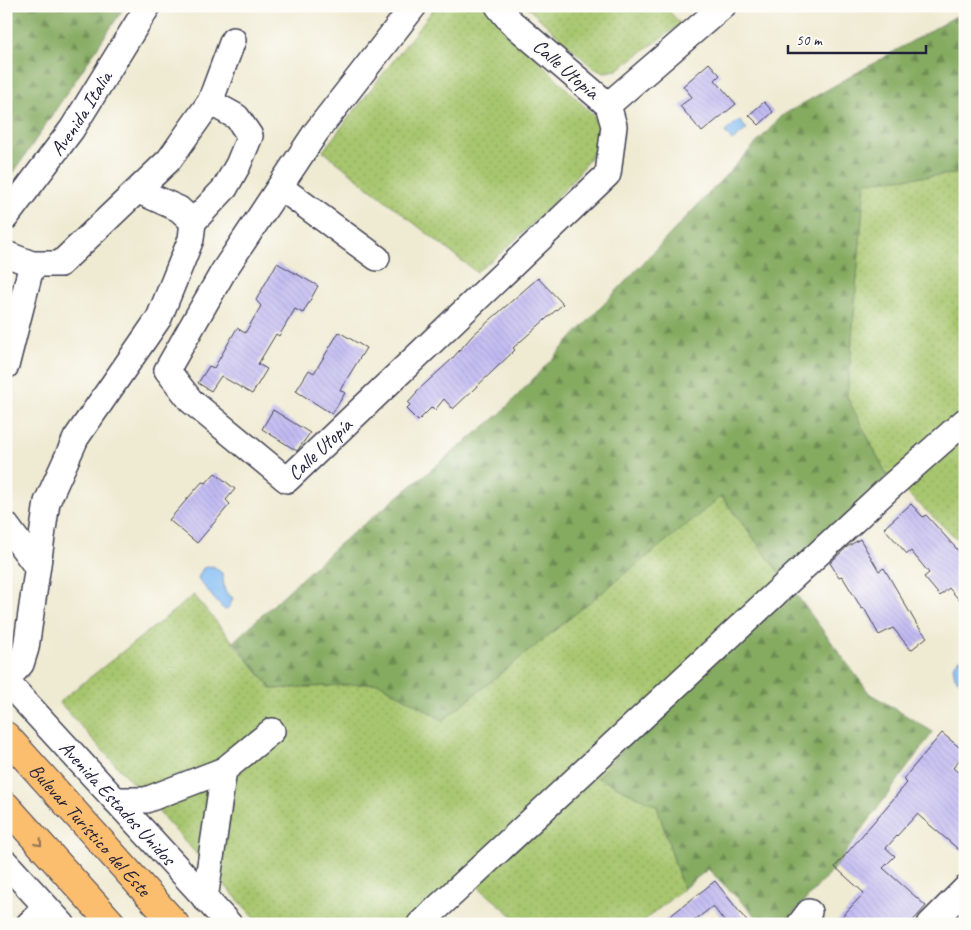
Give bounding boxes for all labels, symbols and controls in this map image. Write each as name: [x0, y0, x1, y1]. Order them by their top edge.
scale bar: [788, 22, 926, 54]
text: 50 m: [796, 31, 823, 50]
street label: Calle Utopía: [528, 33, 605, 105]
street label: Avenida Italia: [44, 65, 118, 160]
street label: Calle Utopía: [282, 412, 358, 486]
street label: Avenida Estados Unidos: [54, 735, 182, 872]
street label: Bulevar Turístico del Este: [24, 758, 157, 902]
one-way arrow: [33, 837, 42, 846]

